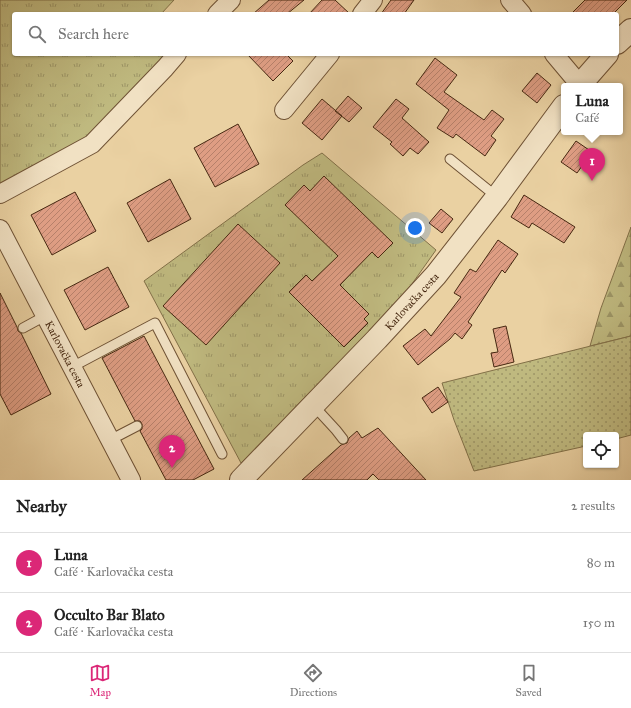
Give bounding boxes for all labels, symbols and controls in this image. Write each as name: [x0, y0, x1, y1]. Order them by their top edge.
search box: [12, 12, 619, 56]
icon: search: [26, 23, 48, 45]
text: Search here: [58, 25, 129, 43]
popup: [561, 83, 623, 135]
text: Luna: [575, 92, 609, 110]
text: Café: [575, 110, 599, 126]
pin: 1: [579, 148, 605, 181]
your location: [405, 218, 425, 238]
street label: Karlovačka cesta: [382, 270, 442, 333]
street label: Karlovačka cesta: [42, 319, 88, 390]
map controls: [583, 432, 619, 468]
button: locate: [583, 432, 619, 468]
pin: 2: [159, 435, 185, 468]
text: Nearby: [16, 496, 67, 517]
text: 2 results: [571, 498, 615, 514]
text: Luna: [54, 546, 88, 564]
text: 1: [26, 555, 32, 571]
text: 80 m: [587, 555, 615, 571]
text: Café · Karlovačka cesta: [54, 564, 173, 580]
text: Occulto Bar Blato: [54, 606, 165, 624]
text: 2: [26, 615, 32, 631]
text: 150 m: [583, 615, 615, 631]
text: Café · Karlovačka cesta: [54, 624, 173, 640]
tab: Map: [89, 662, 111, 699]
tab: Directions: [290, 662, 337, 699]
tab: Saved: [516, 662, 542, 699]

